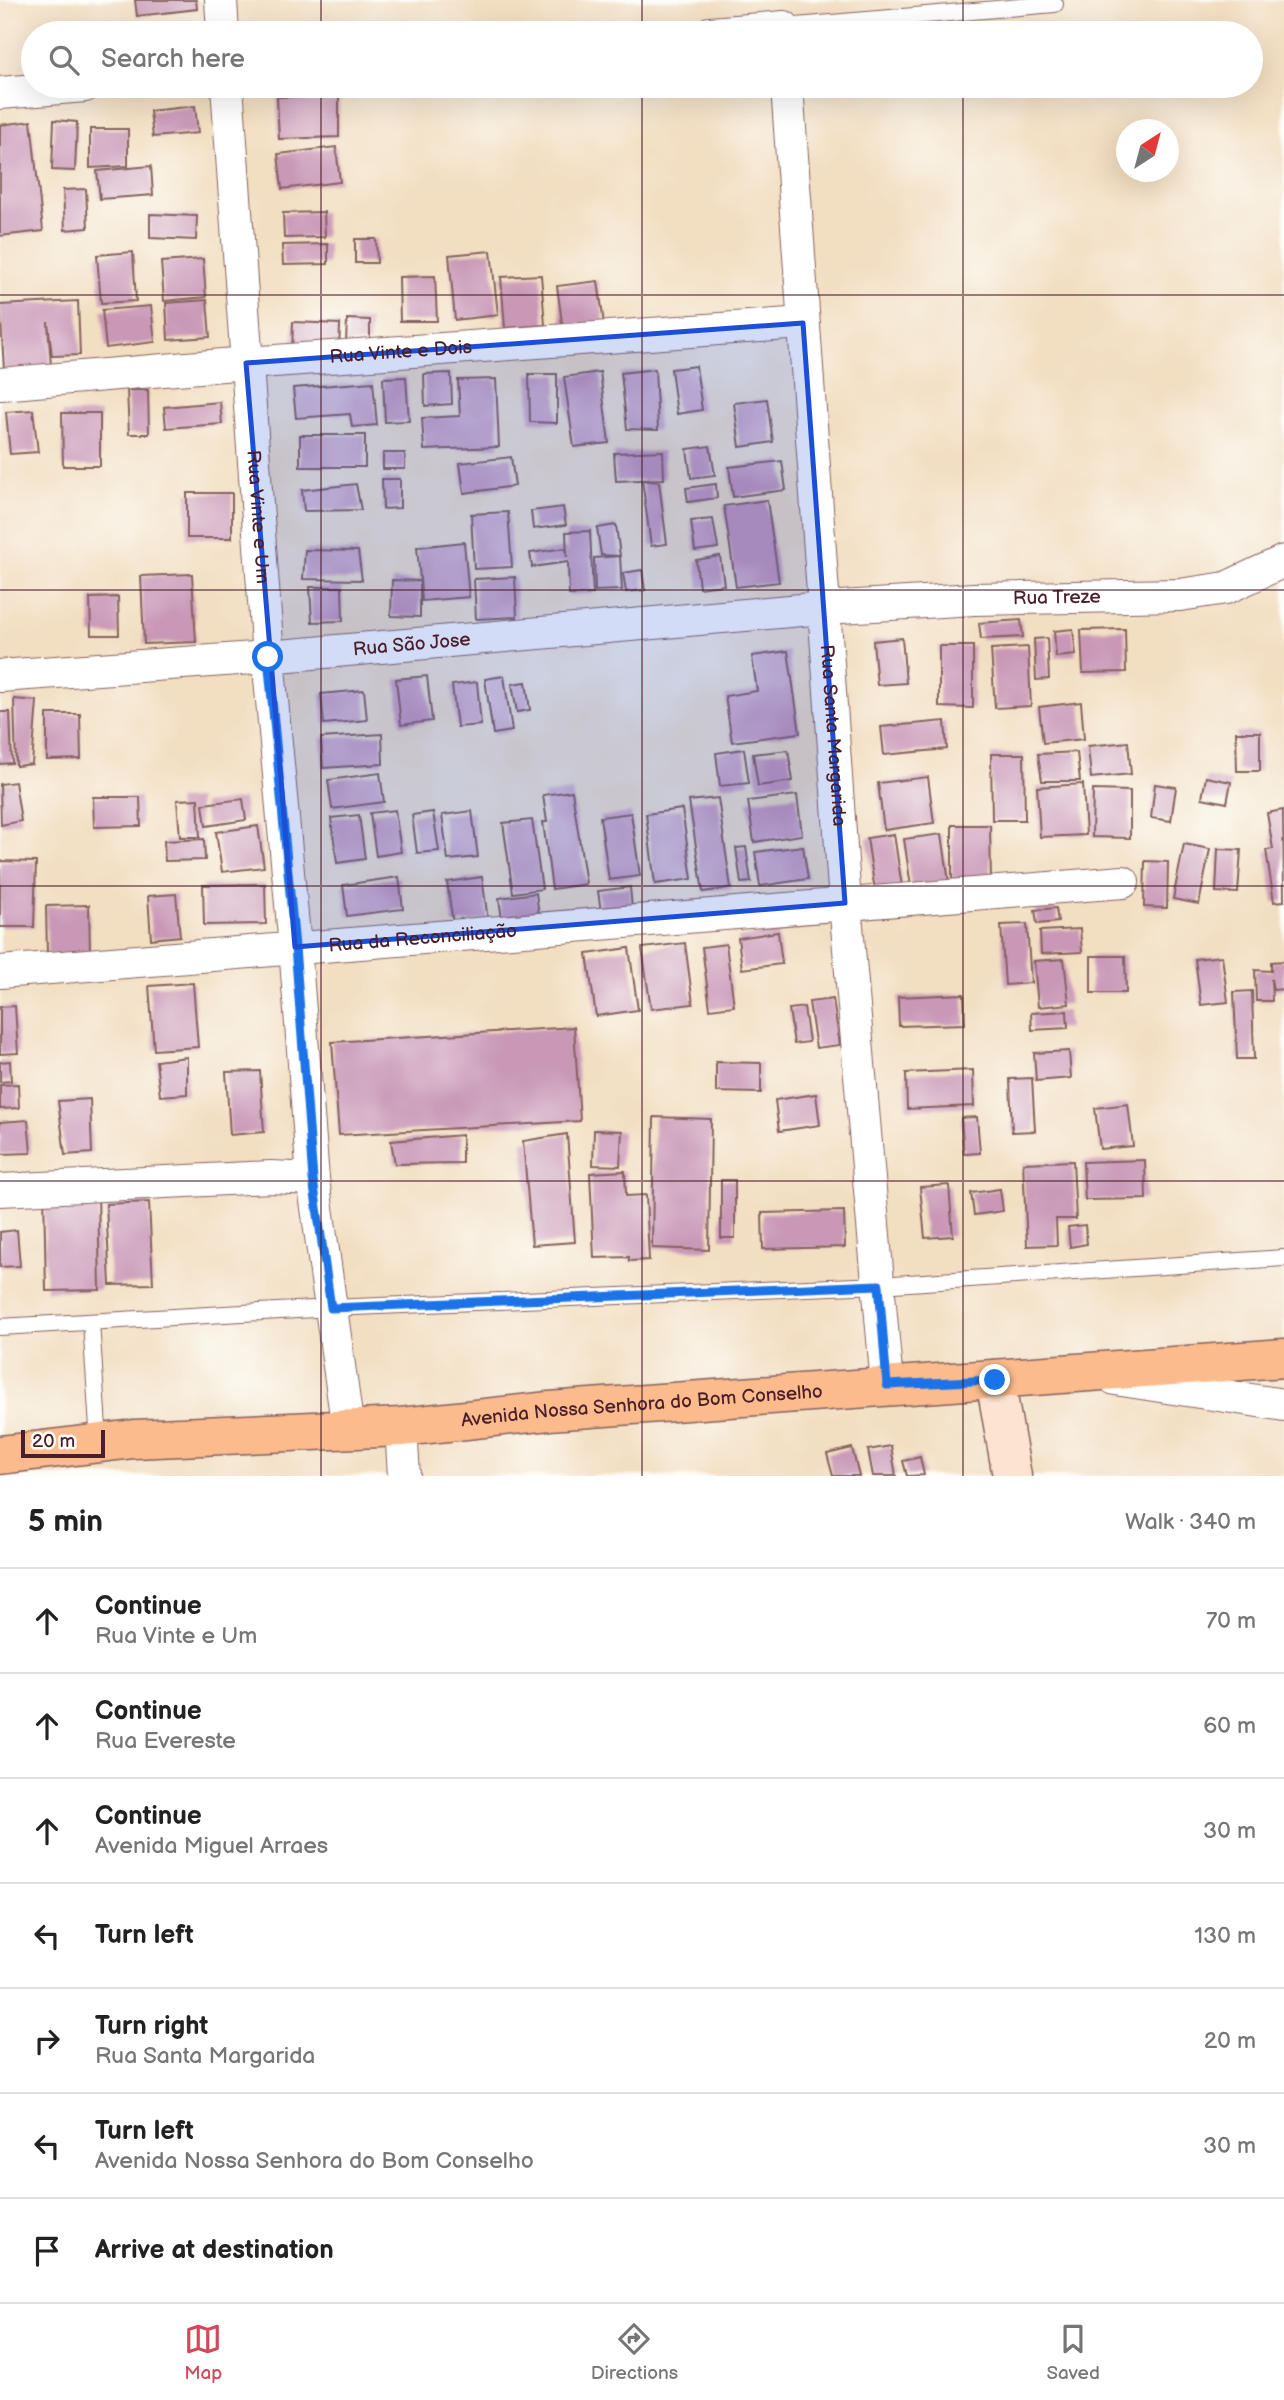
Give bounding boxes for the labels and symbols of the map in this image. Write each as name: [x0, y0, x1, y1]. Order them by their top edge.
north arrow: [1116, 119, 1179, 182]
street label: Rua Vinte e Dois: [329, 335, 473, 368]
street label: Rua Vinte e Um: [242, 449, 274, 585]
street label: Rua Treze: [1013, 585, 1101, 610]
street label: Rua São Jose: [352, 628, 472, 661]
route start: [252, 641, 283, 672]
street label: Rua Santa Margarida: [815, 644, 851, 827]
street label: Rua da Reconciliação: [328, 919, 518, 957]
route end: [979, 1364, 1010, 1395]
street label: Avenida Nossa Senhora do Bom Conselho: [460, 1380, 823, 1432]
scale bar: [21, 1427, 105, 1459]

